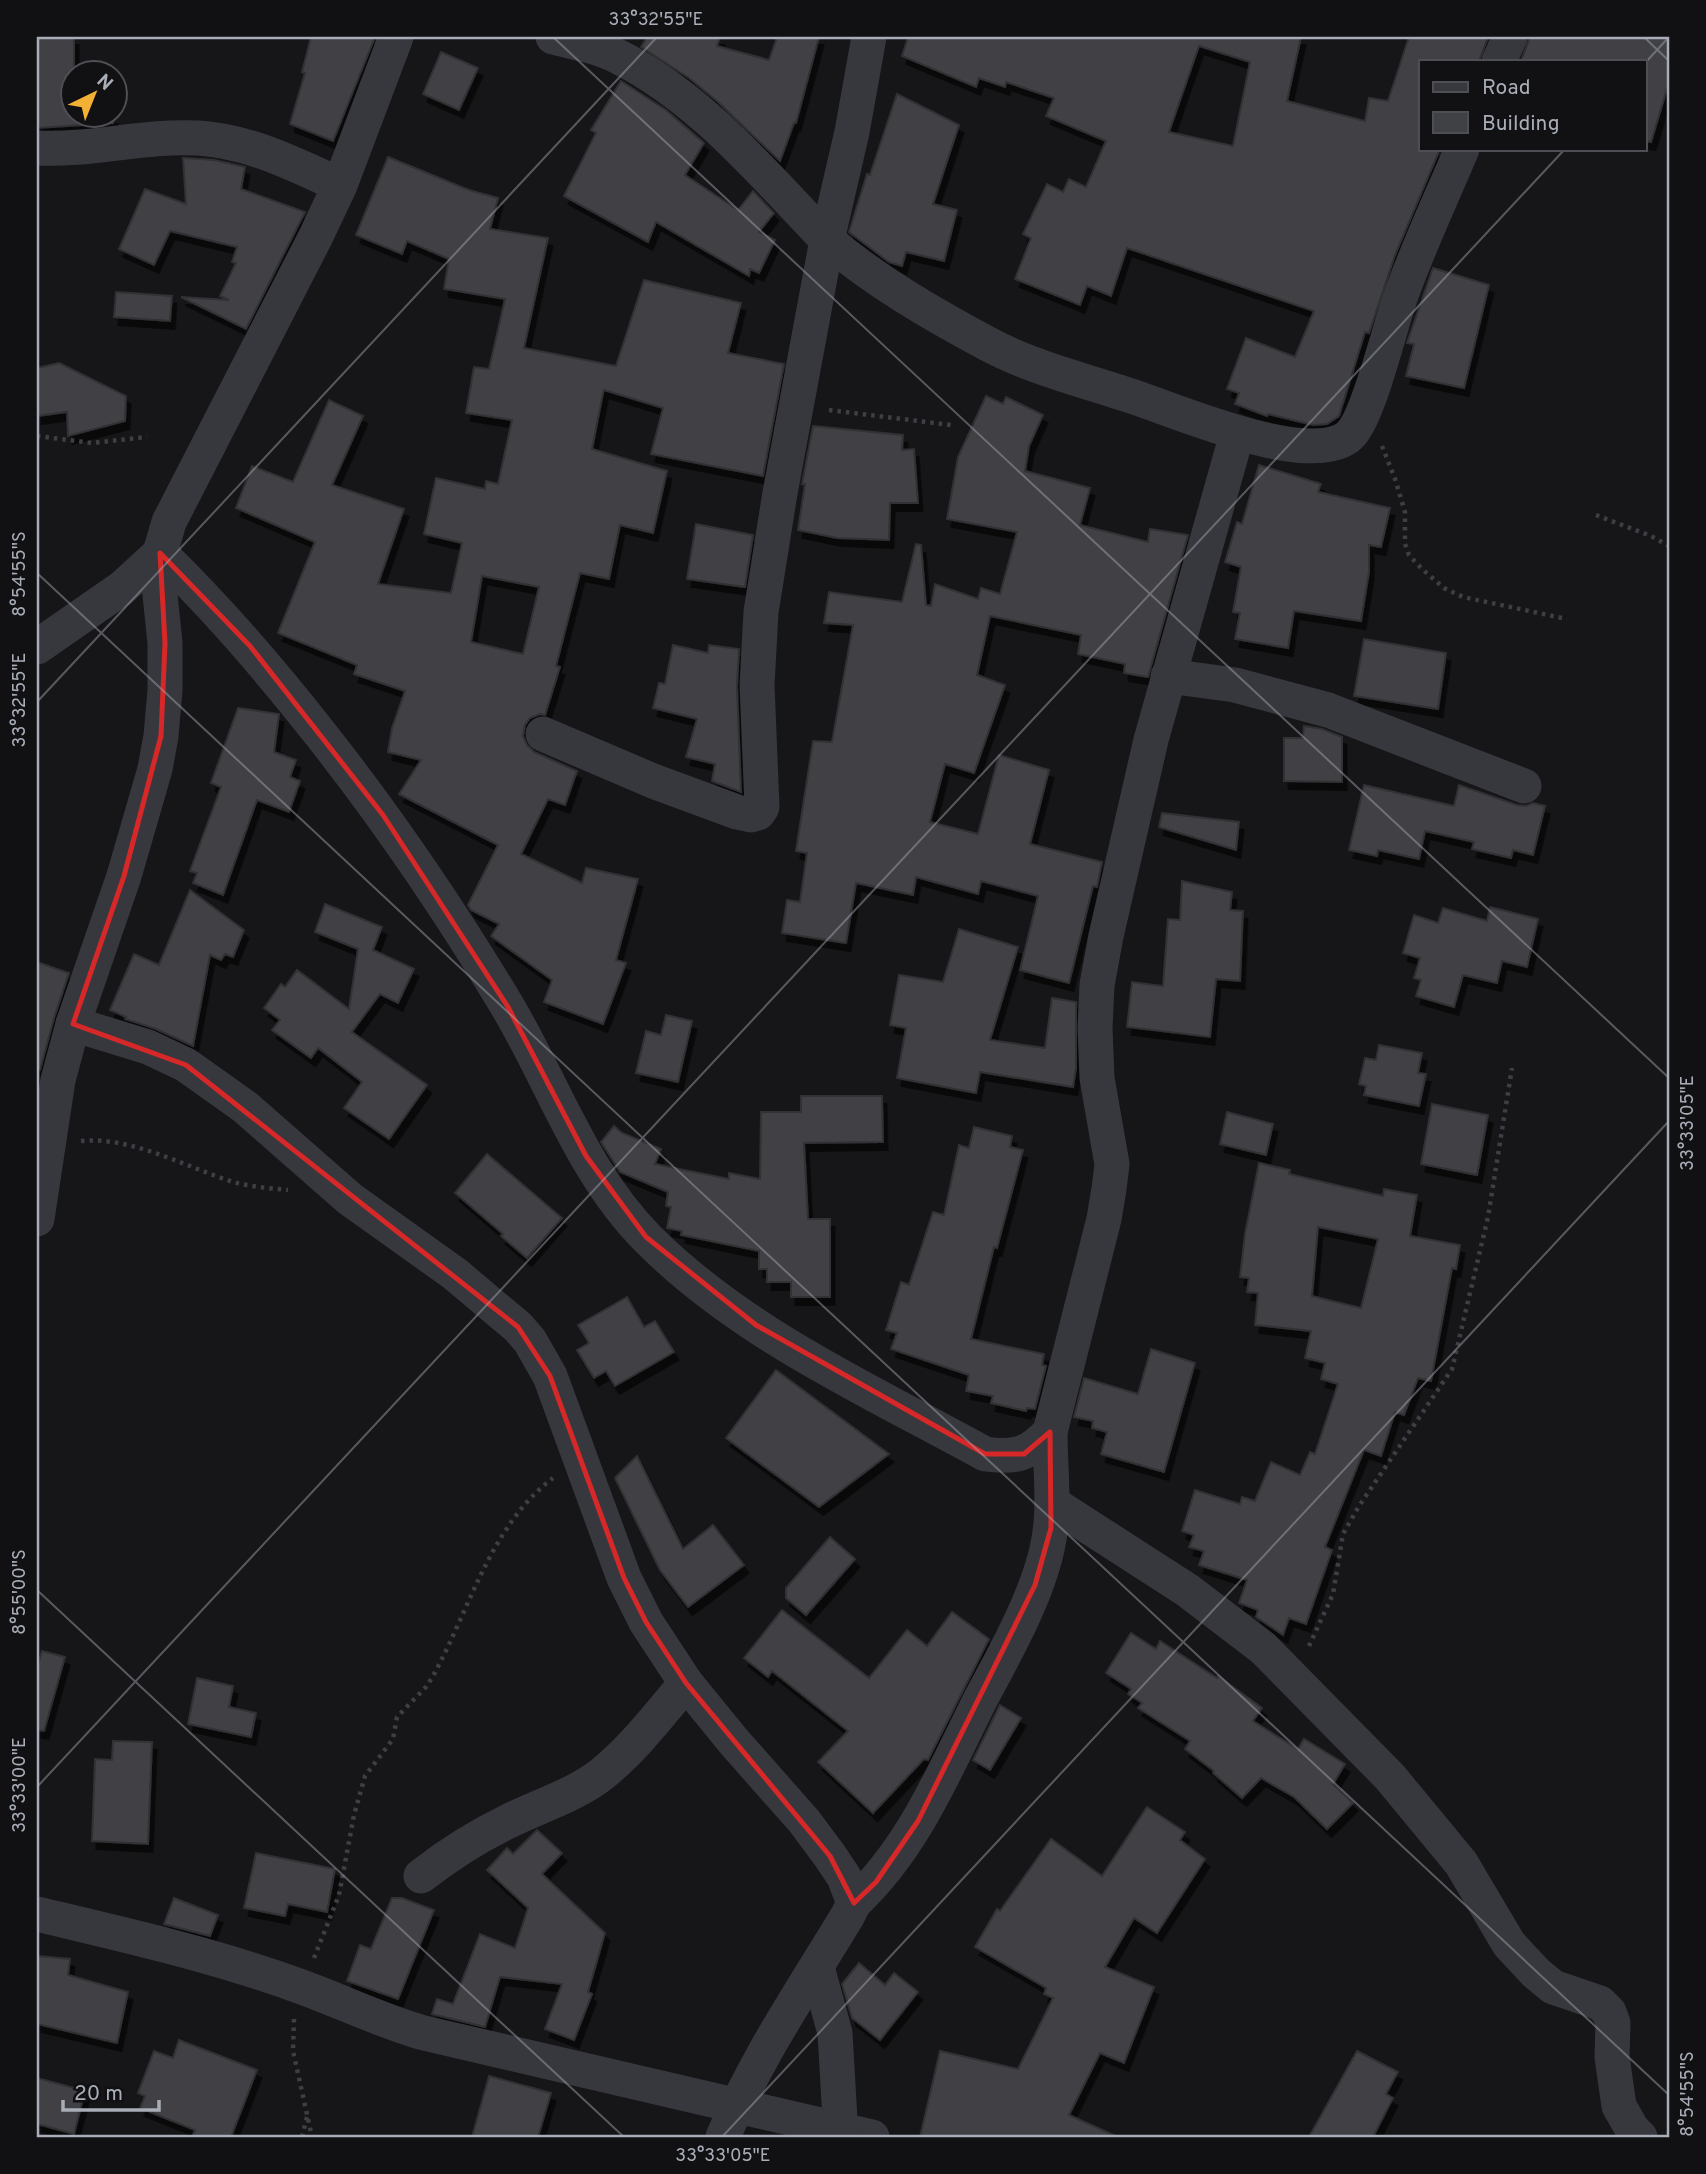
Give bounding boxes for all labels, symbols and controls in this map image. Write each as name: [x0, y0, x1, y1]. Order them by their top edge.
text: 33°32'55"E: [609, 9, 703, 32]
north arrow: [60, 60, 130, 130]
legend: [1419, 60, 1646, 150]
text: N: [91, 70, 117, 96]
text: Road: [1482, 75, 1531, 102]
text: Building: [1482, 111, 1560, 138]
text: 8°54'55"S: [9, 531, 32, 617]
text: 33°32'55"E: [9, 653, 32, 747]
text: 33°33'05"E: [1677, 1075, 1700, 1171]
text: 8°55'00"S: [9, 1549, 32, 1635]
text: 33°33'00"E: [9, 1737, 32, 1833]
text: 8°54'55"S: [1677, 2051, 1700, 2137]
scale bar: [63, 2069, 159, 2113]
text: 20 m: [74, 2081, 123, 2108]
text: 33°33'05"E: [675, 2145, 771, 2168]

